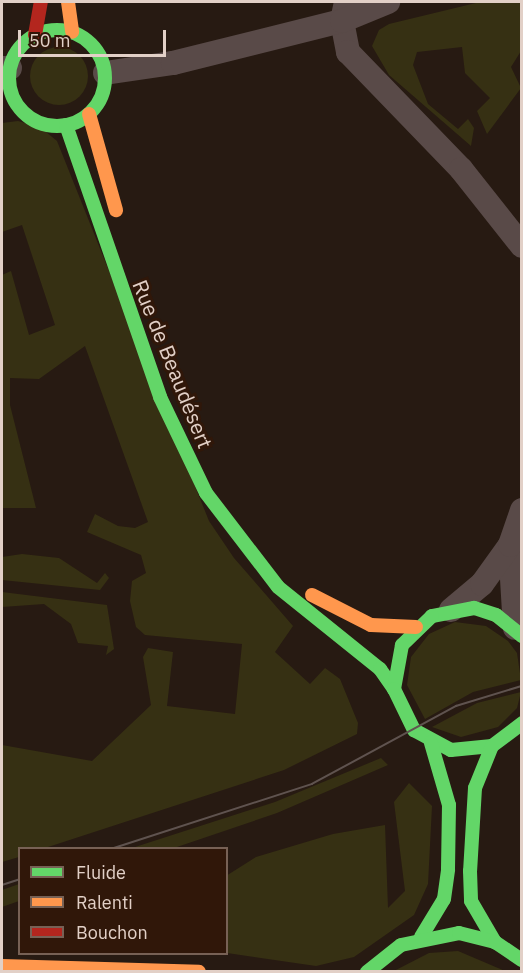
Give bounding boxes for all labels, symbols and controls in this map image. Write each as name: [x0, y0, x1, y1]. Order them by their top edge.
scale bar: [21, 18, 170, 56]
text: 50 m: [29, 29, 71, 52]
street label: Rue de Beaudésert: [128, 276, 218, 452]
legend: [18, 847, 228, 955]
text: Fluide: [76, 861, 126, 884]
text: Ralenti: [76, 891, 133, 914]
text: Bouchon: [76, 921, 148, 944]

